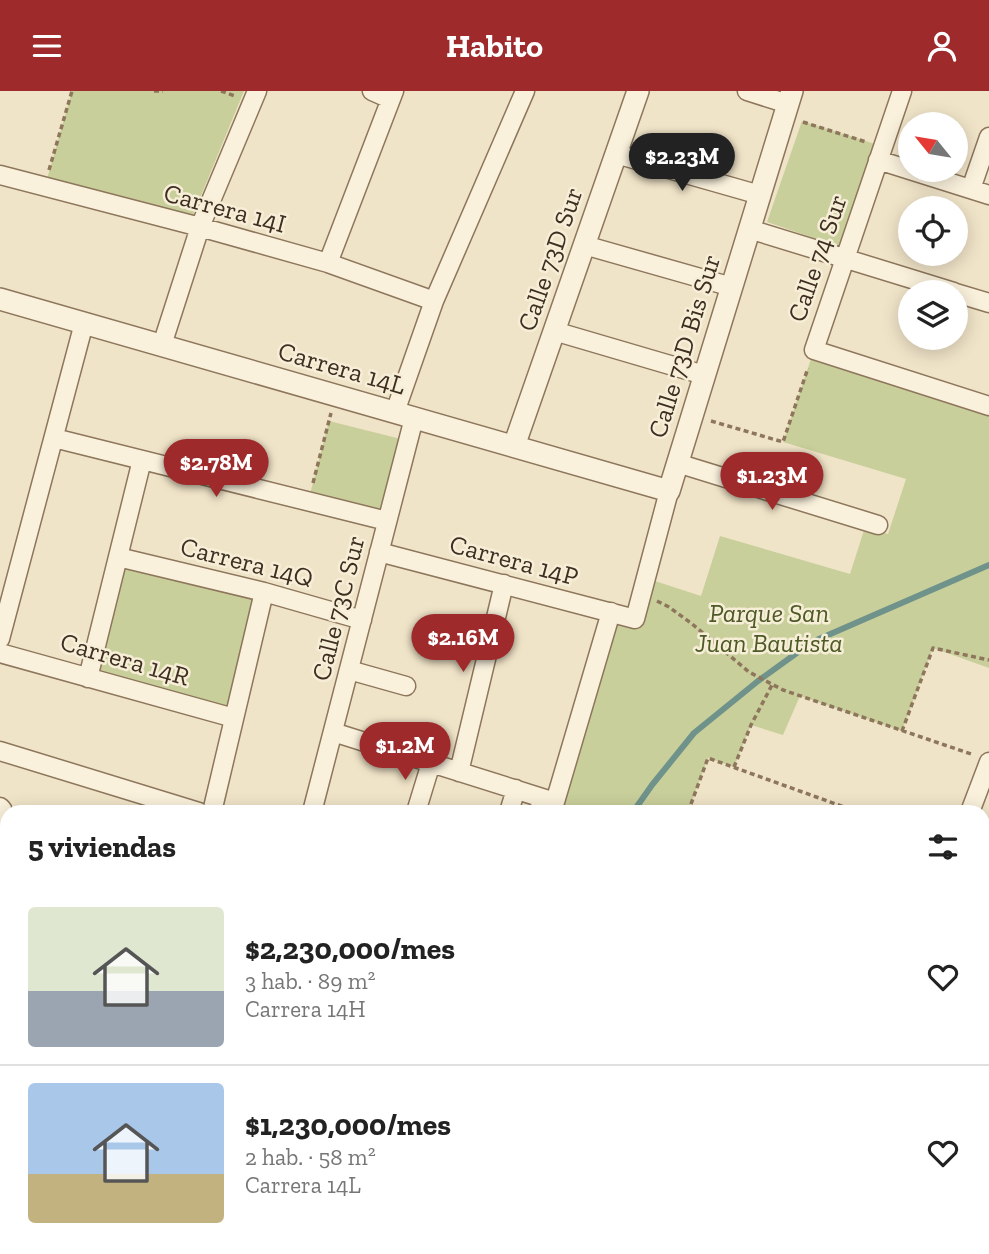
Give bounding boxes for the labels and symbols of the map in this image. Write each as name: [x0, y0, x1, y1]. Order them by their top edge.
north arrow: [898, 112, 968, 182]
pin: $2.23M: [625, 133, 739, 193]
street label: Carrera 14I: [160, 176, 290, 240]
street label: Calle 73D Sur: [510, 183, 590, 335]
street label: Calle 74 Sur: [780, 190, 854, 326]
street label: Calle 73D Bis Sur: [641, 250, 727, 442]
street label: Carrera 14L: [275, 335, 409, 401]
pin: $2.78M: [159, 439, 273, 499]
pin: $1.23M: [715, 453, 829, 512]
street label: Carrera 14P: [446, 527, 582, 593]
street label: Carrera 14Q: [177, 530, 317, 594]
street label: Calle 73C Sur: [305, 532, 371, 684]
park label: Parque San Juan Bautista: [694, 597, 843, 659]
pin: $2.16M: [406, 615, 520, 674]
street label: Carrera 14R: [57, 625, 193, 693]
pin: $1.2M: [356, 723, 454, 782]

